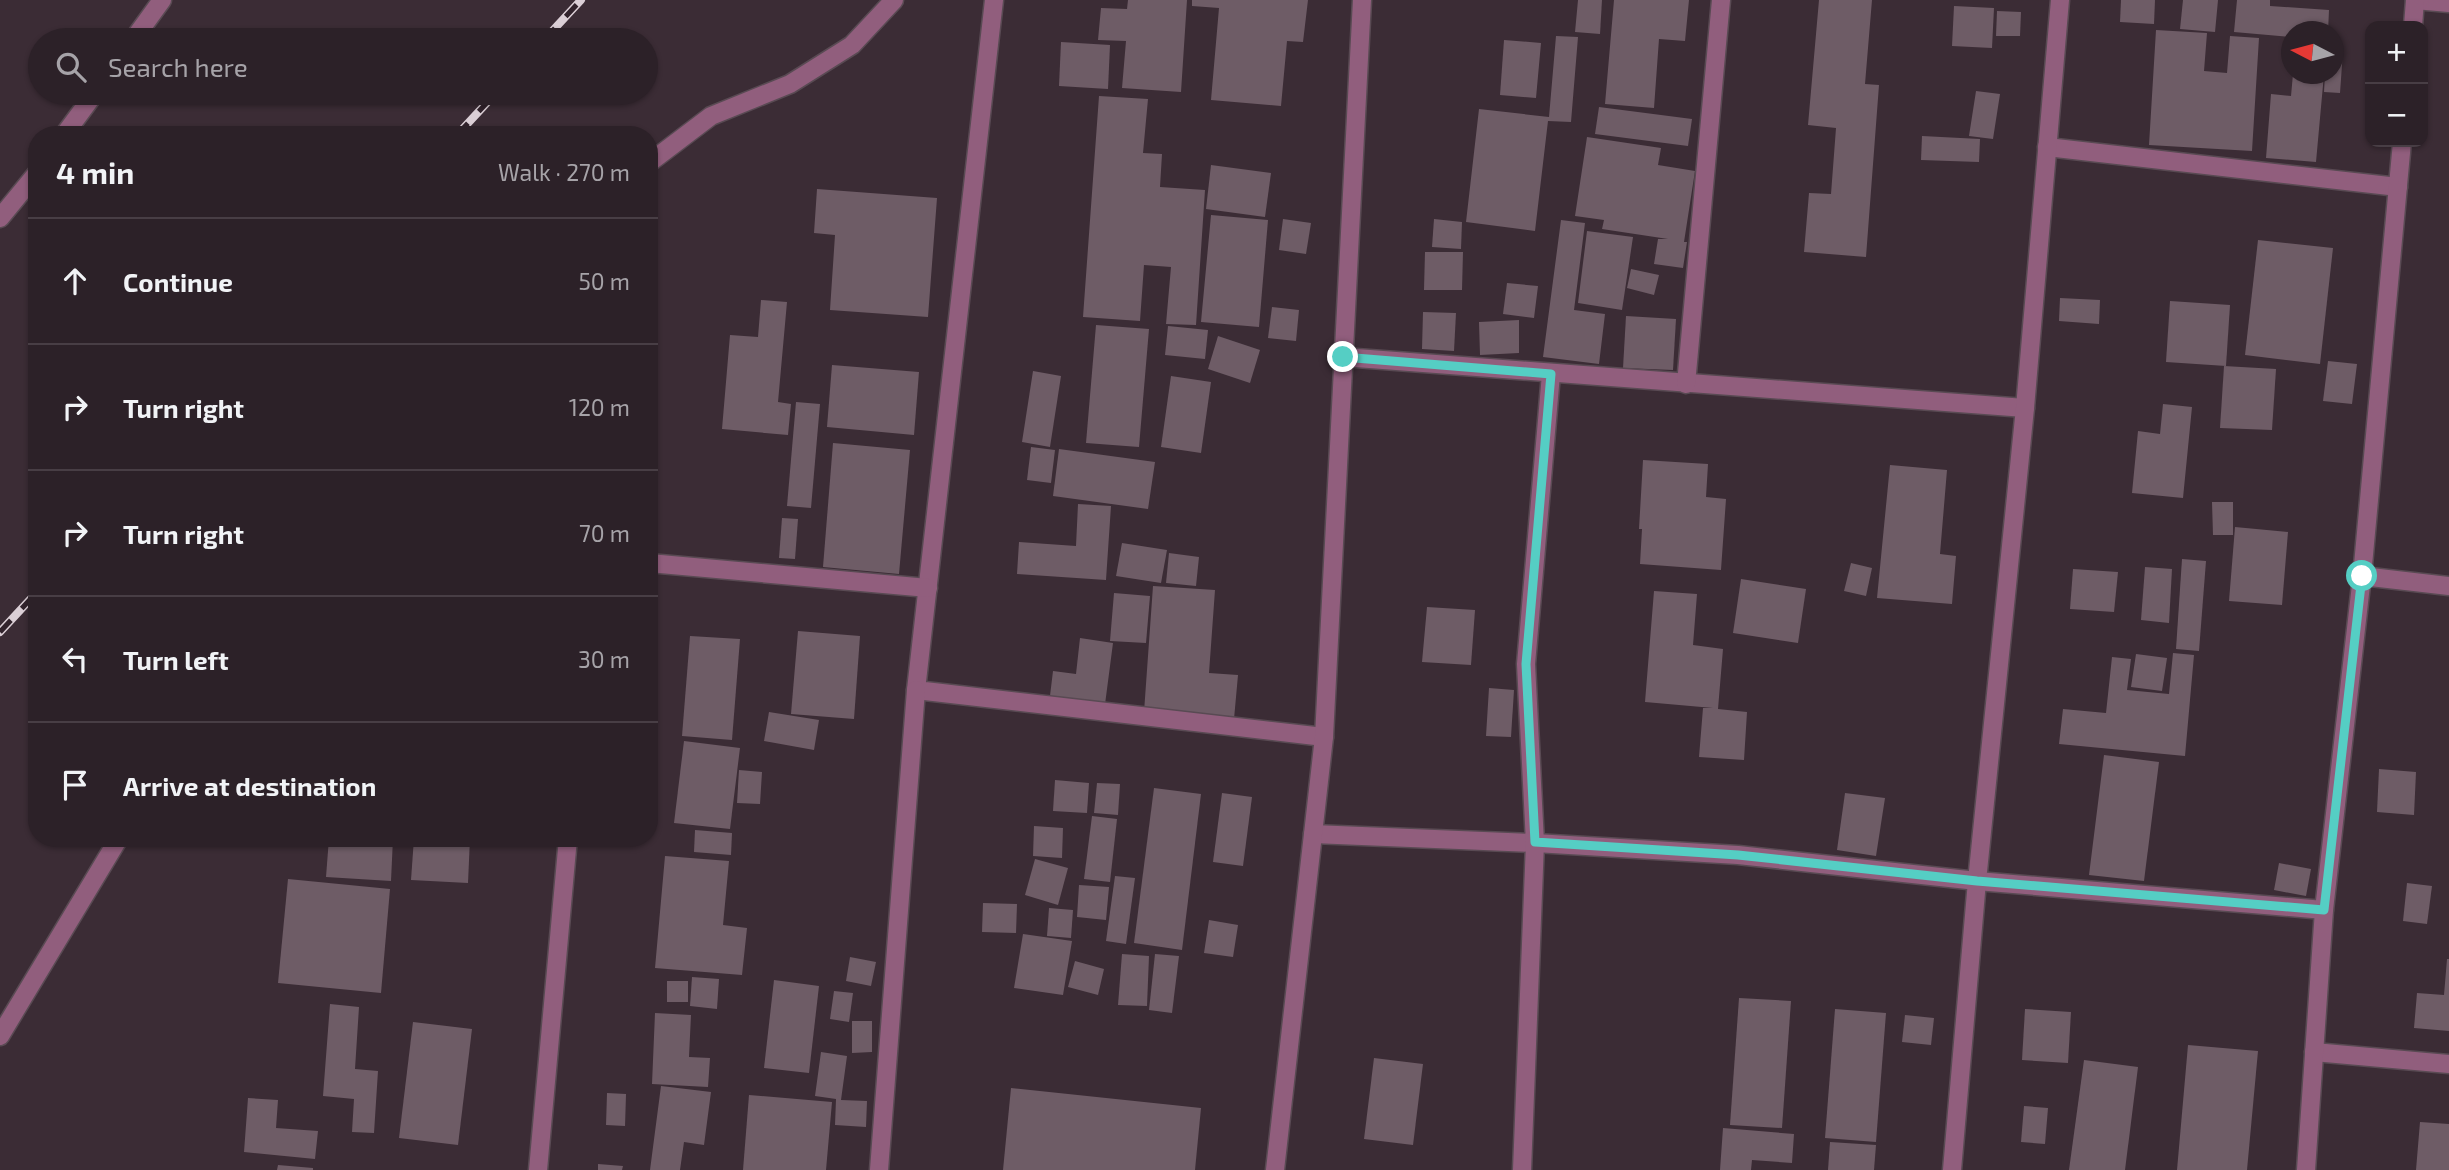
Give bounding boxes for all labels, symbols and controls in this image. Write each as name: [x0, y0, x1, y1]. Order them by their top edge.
north arrow: [2281, 21, 2344, 84]
map controls: [2365, 21, 2428, 147]
button: +: [2365, 21, 2428, 84]
search box: [28, 28, 658, 105]
icon: search: [52, 48, 90, 86]
text: Search here: [108, 51, 248, 82]
button: −: [2365, 84, 2428, 147]
text: 4 min: [56, 154, 134, 190]
text: Walk · 270 m: [498, 158, 630, 186]
icon: ahead: [56, 262, 94, 300]
text: Continue: [123, 266, 233, 297]
text: 50 m: [579, 267, 630, 295]
route end: [1327, 341, 1358, 372]
icon: right: [56, 388, 94, 426]
text: Turn right: [123, 392, 244, 423]
text: 120 m: [569, 393, 630, 421]
icon: right: [56, 514, 94, 552]
text: Turn right: [123, 518, 244, 549]
text: 70 m: [579, 519, 630, 547]
route start: [2346, 560, 2377, 591]
icon: left: [56, 640, 94, 678]
text: Turn left: [123, 644, 229, 675]
text: 30 m: [578, 645, 630, 673]
icon: arrive: [56, 766, 94, 804]
text: Arrive at destination: [123, 770, 376, 801]

